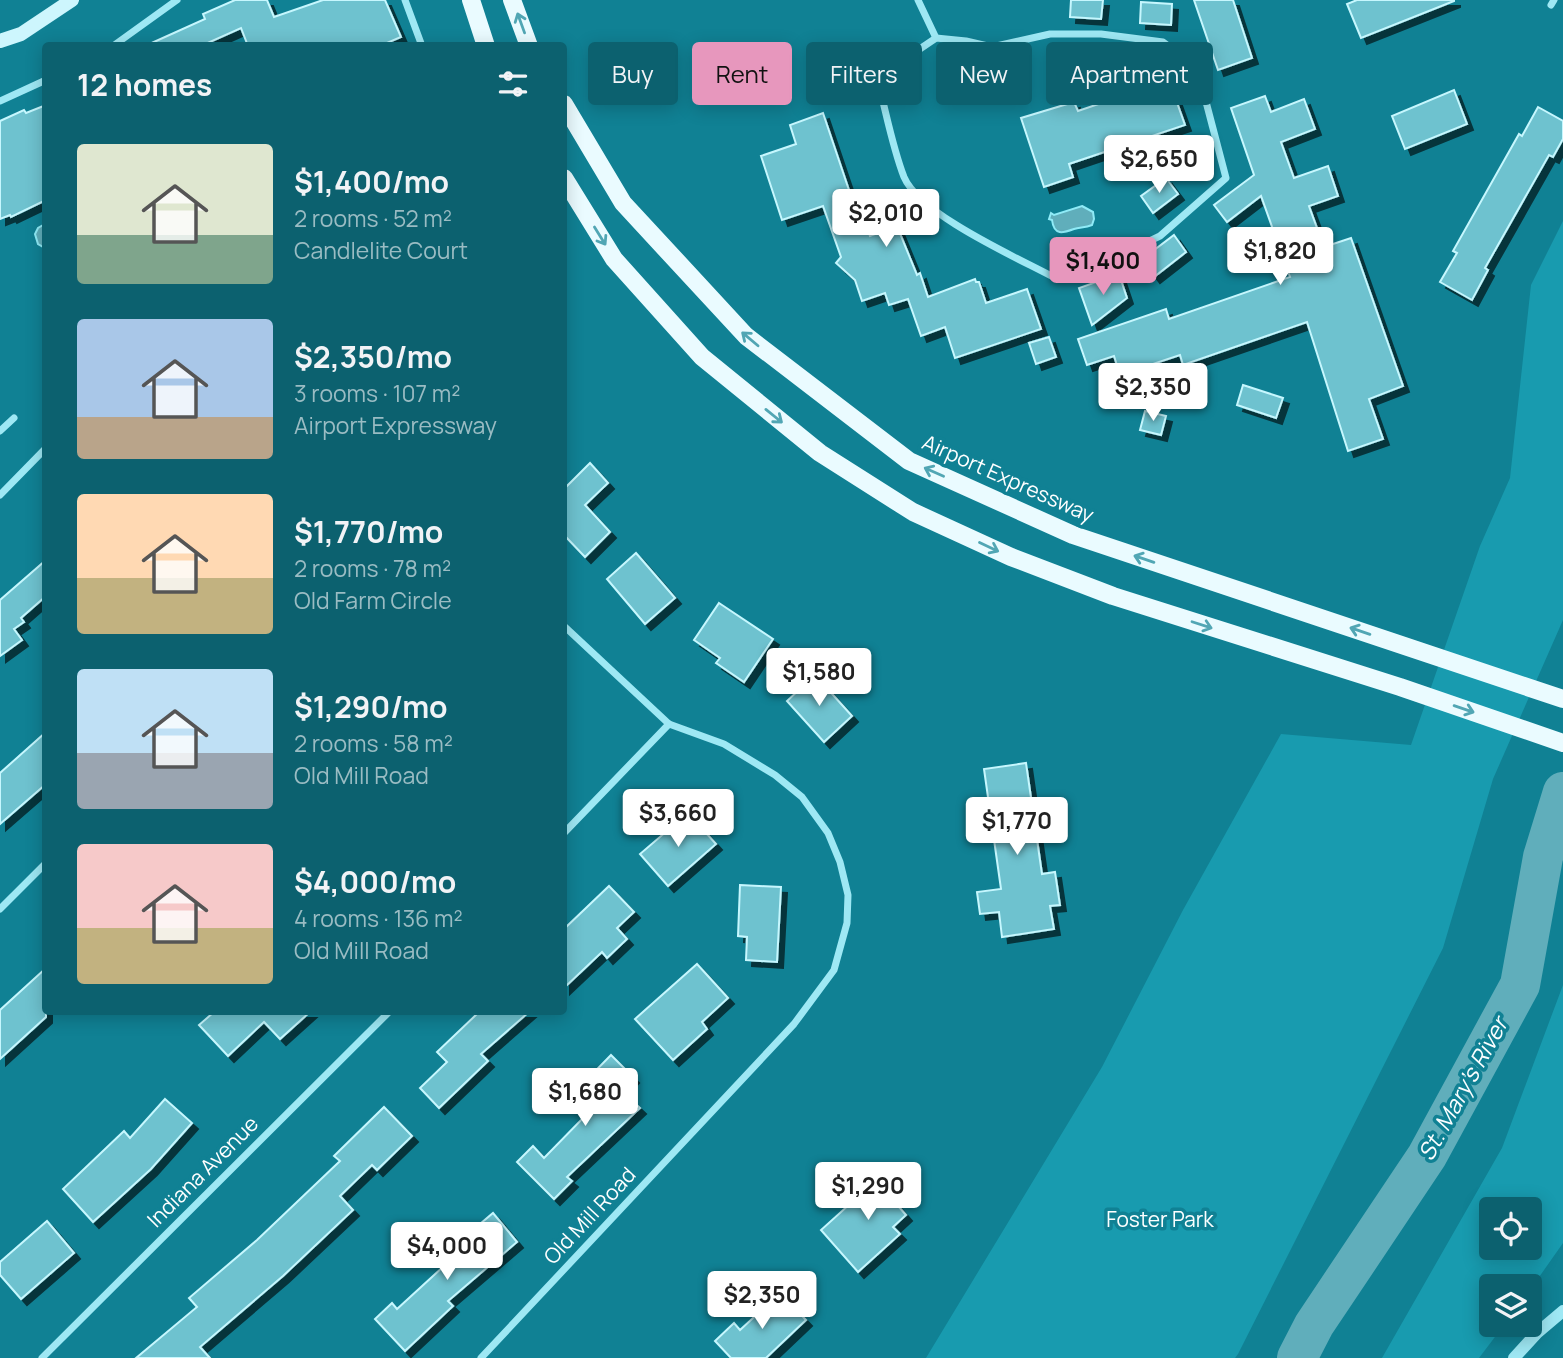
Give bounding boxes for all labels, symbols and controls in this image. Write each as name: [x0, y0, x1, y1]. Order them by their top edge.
one-way arrow: [513, 12, 526, 34]
chip: Buy: [588, 42, 678, 105]
chip: Rent: [692, 42, 792, 105]
chip: Filters: [806, 42, 922, 105]
chip: New: [936, 42, 1032, 105]
chip: Apartment: [1046, 42, 1213, 105]
text: 12 homes: [77, 64, 212, 105]
icon: filters: [494, 65, 532, 103]
pin: $2,650: [1102, 136, 1216, 195]
text: $2,650: [1120, 142, 1198, 174]
text: $1,400/mo: [294, 161, 449, 202]
icon: home: [133, 172, 217, 256]
pin: $2,010: [829, 190, 943, 249]
text: $2,010: [848, 196, 924, 228]
text: 2 rooms · 52 m²: [294, 202, 452, 234]
one-way arrow: [593, 226, 607, 246]
pin: $1,820: [1223, 228, 1337, 287]
text: Candlelite Court: [294, 234, 468, 266]
text: $1,820: [1243, 234, 1317, 266]
pin: $1,400: [1046, 238, 1160, 297]
text: $1,400: [1066, 244, 1140, 276]
one-way arrow: [742, 331, 760, 347]
text: $2,350/mo: [294, 336, 452, 377]
icon: home: [133, 347, 217, 431]
pin: $2,350: [1096, 364, 1210, 423]
text: $2,350: [1114, 370, 1192, 402]
text: 3 rooms · 107 m²: [294, 377, 460, 409]
one-way arrow: [765, 408, 783, 423]
text: Airport Expressway: [294, 409, 497, 441]
street label: Airport Expressway: [918, 428, 1099, 529]
one-way arrow: [924, 465, 945, 478]
text: $1,770/mo: [294, 511, 443, 552]
icon: home: [133, 522, 217, 606]
one-way arrow: [978, 541, 999, 554]
one-way arrow: [1133, 551, 1155, 564]
text: 2 rooms · 78 m²: [294, 552, 451, 584]
text: Old Farm Circle: [294, 584, 452, 616]
one-way arrow: [1191, 619, 1213, 632]
one-way arrow: [1349, 624, 1371, 636]
pin: $1,580: [762, 648, 876, 708]
text: $1,580: [782, 655, 856, 687]
text: $1,290/mo: [294, 686, 448, 727]
icon: home: [133, 697, 217, 781]
one-way arrow: [1453, 704, 1475, 716]
text: 2 rooms · 58 m²: [294, 727, 453, 759]
text: Old Mill Road: [294, 759, 429, 791]
pin: $3,660: [621, 790, 735, 849]
text: $3,660: [639, 796, 717, 828]
pin: $1,770: [960, 798, 1074, 857]
text: $1,770: [982, 804, 1052, 836]
text: $4,000/mo: [294, 861, 456, 902]
icon: home: [133, 872, 217, 956]
text: 4 rooms · 136 m²: [294, 902, 463, 934]
text: Old Mill Road: [294, 934, 429, 966]
water label: St. Mary's River: [1410, 1009, 1516, 1166]
pin: $1,680: [528, 1068, 642, 1128]
text: $1,680: [548, 1075, 622, 1107]
street label: Indiana Avenue: [141, 1110, 264, 1233]
street label: Old Mill Road: [537, 1161, 641, 1270]
pin: $1,290: [811, 1162, 925, 1222]
text: $1,290: [831, 1169, 905, 1201]
map controls: [1479, 1197, 1542, 1337]
button: locate: [1479, 1197, 1542, 1260]
park label: Foster Park: [1106, 1205, 1214, 1233]
pin: $4,000: [390, 1222, 504, 1282]
text: $4,000: [407, 1229, 487, 1261]
pin: $2,350: [705, 1272, 819, 1331]
button: layers: [1479, 1274, 1542, 1337]
text: $2,350: [723, 1278, 801, 1310]

